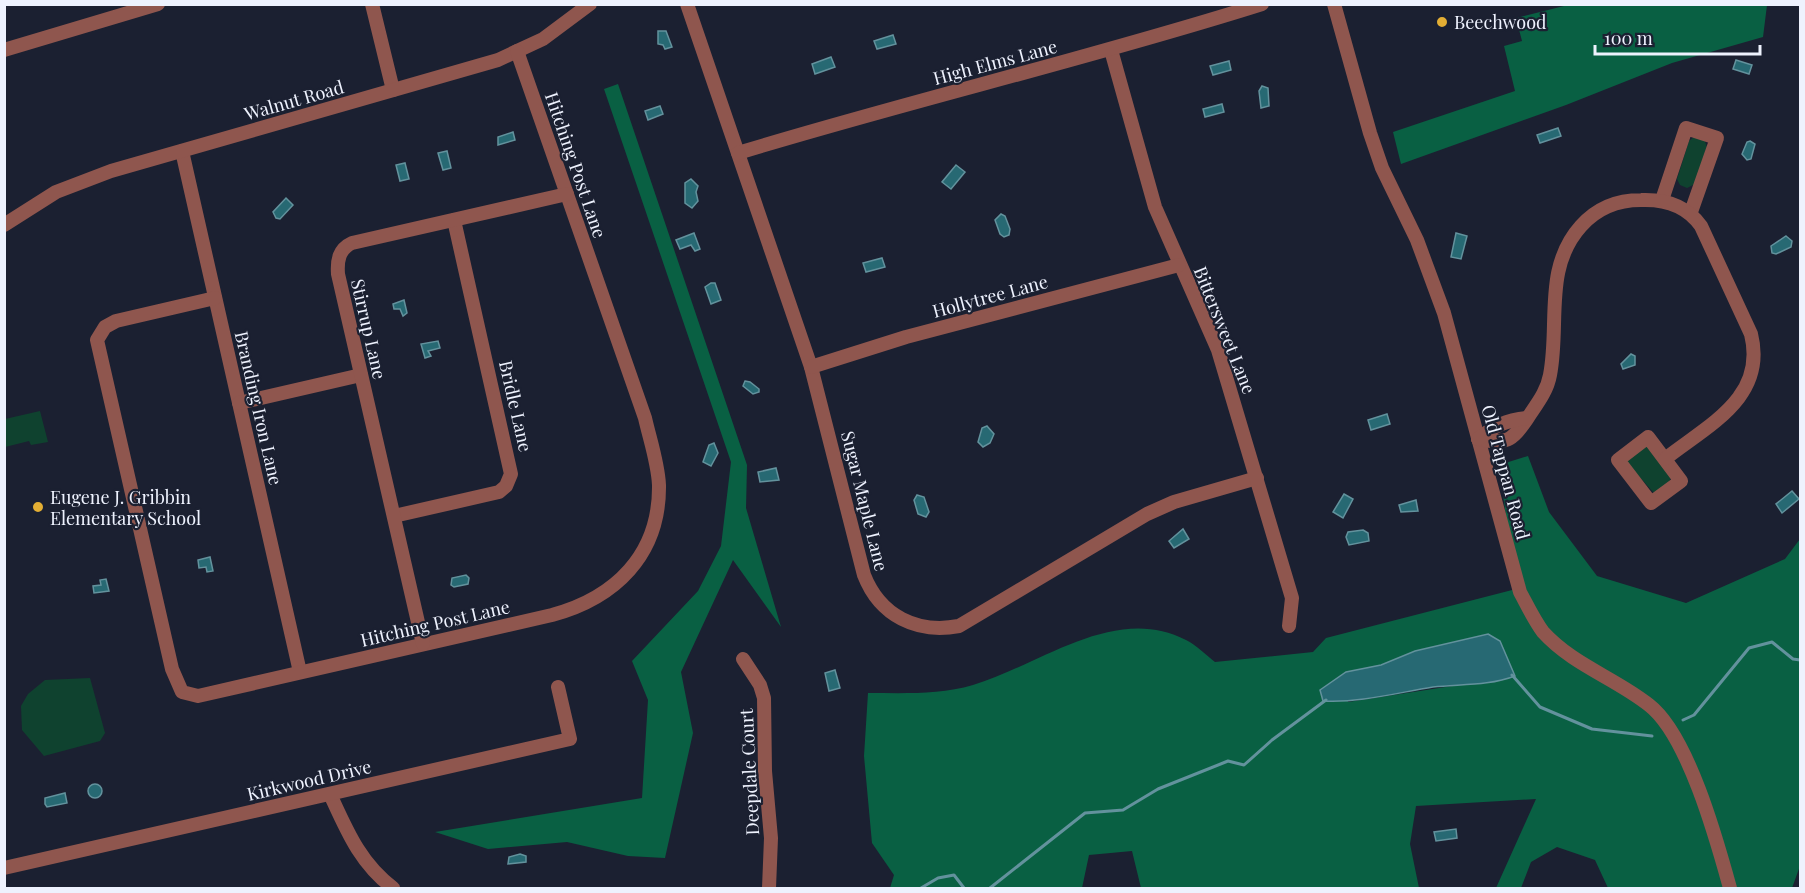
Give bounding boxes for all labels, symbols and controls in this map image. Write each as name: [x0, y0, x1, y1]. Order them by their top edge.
place label: Beechwood: [1454, 10, 1547, 34]
marker: Beechwood: [1435, 15, 1449, 29]
scale bar: [1595, 18, 1760, 56]
text: 100 m: [1604, 26, 1653, 50]
street label: High Elms Lane: [930, 34, 1060, 90]
street label: Walnut Road: [241, 74, 347, 126]
street label: Hitching Post Lane: [540, 89, 612, 241]
street label: Bittersweet Lane: [1189, 263, 1261, 397]
street label: Hollytree Lane: [930, 269, 1050, 323]
street label: Stirrup Lane: [346, 277, 392, 381]
street label: Branding Iron Lane: [230, 329, 288, 487]
street label: Bridle Lane: [494, 358, 538, 454]
street label: Old Tappan Road: [1476, 402, 1536, 543]
street label: Sugar Maple Lane: [836, 428, 894, 574]
place label: Eugene J. Gribbin Elementary School: [50, 485, 201, 530]
marker: Eugene J. Gribbin Elementary School: [31, 500, 45, 514]
street label: Hitching Post Lane: [358, 594, 512, 652]
street label: Deepdale Court: [734, 707, 764, 836]
street label: Kirkwood Drive: [244, 754, 374, 806]

